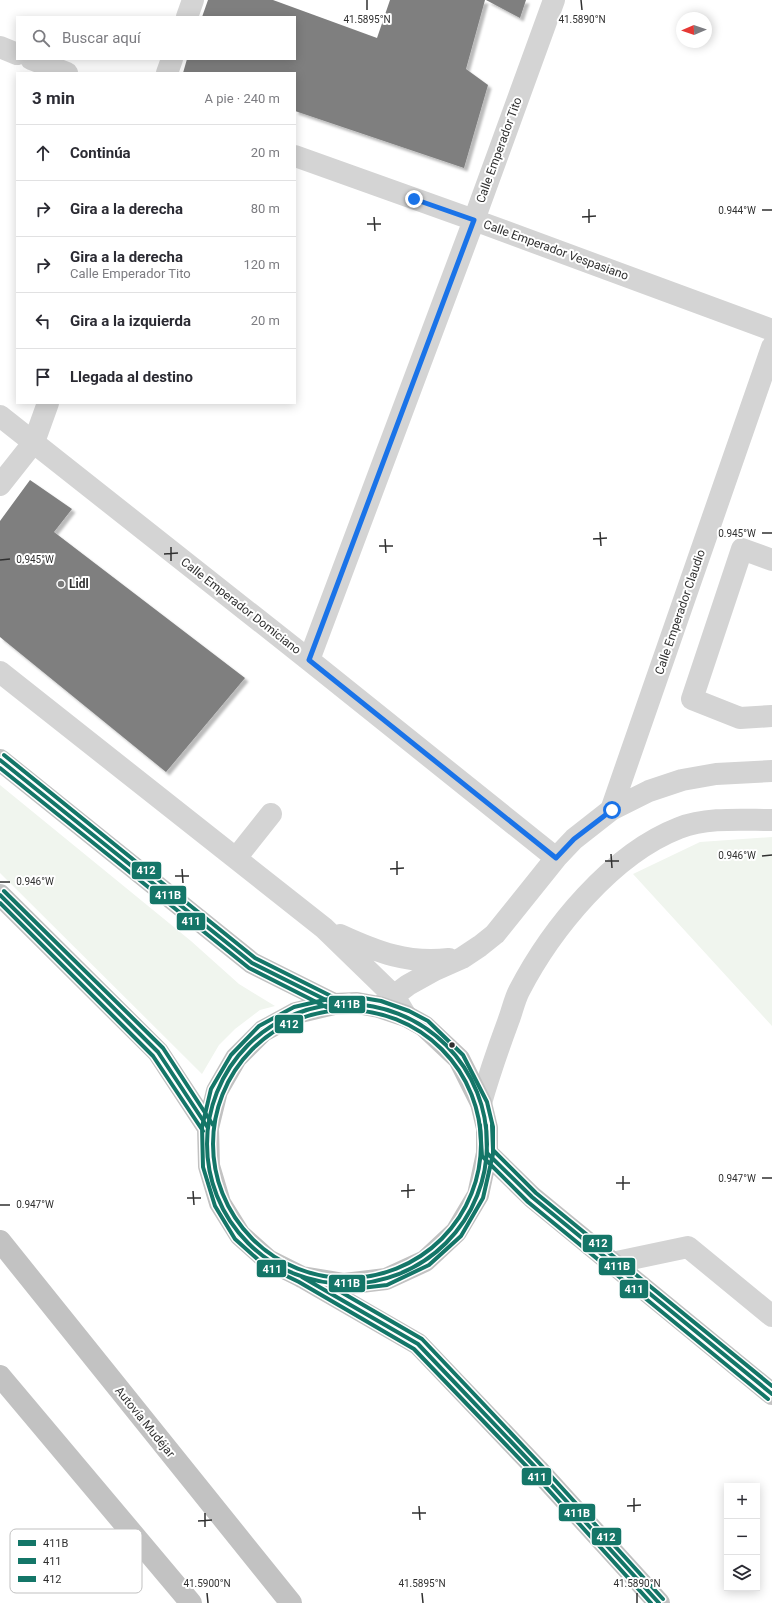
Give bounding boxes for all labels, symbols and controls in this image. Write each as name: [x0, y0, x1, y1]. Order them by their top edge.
north arrow: [676, 12, 712, 48]
text: 41.5895°N: [343, 14, 391, 25]
text: 41.5890°N: [558, 14, 606, 25]
search box: [16, 16, 296, 60]
icon: search: [30, 27, 52, 49]
text: Buscar aquí: [62, 29, 141, 47]
text: 3 min: [32, 88, 75, 108]
text: A pie · 240 m: [205, 91, 280, 106]
street label: Calle Emperador Tito: [473, 95, 525, 205]
icon: ahead: [32, 142, 54, 164]
text: Continúa: [70, 144, 131, 162]
text: 20 m: [251, 145, 280, 160]
route end: [405, 190, 423, 208]
icon: right: [32, 198, 54, 220]
text: Gira a la derecha: [70, 200, 183, 218]
text: 80 m: [251, 201, 280, 216]
text: 0.944°W: [718, 205, 756, 216]
street label: Calle Emperador Vespasiano: [482, 217, 631, 283]
text: Gira a la derecha: [70, 248, 183, 266]
icon: right: [32, 254, 54, 276]
text: 120 m: [243, 257, 280, 272]
text: Calle Emperador Tito: [70, 266, 191, 281]
icon: left: [32, 310, 54, 332]
text: Gira a la izquierda: [70, 312, 191, 330]
text: 20 m: [251, 313, 280, 328]
icon: arrive: [32, 366, 54, 388]
text: Llegada al destino: [70, 368, 193, 386]
text: 0.945°W: [718, 528, 756, 539]
street label: Calle Emperador Claudio: [652, 547, 708, 676]
text: 0.945°W: [16, 554, 54, 565]
street label: Calle Emperador Domiciano: [178, 555, 304, 657]
place label: Lidl: [69, 577, 89, 591]
marker: Lidl: [56, 579, 66, 589]
route start: [603, 801, 621, 819]
text: 0.946°W: [718, 850, 756, 861]
line badge: 412: [131, 861, 162, 880]
text: 412: [137, 864, 155, 877]
text: 0.946°W: [16, 876, 54, 887]
line badge: 411B: [149, 885, 187, 905]
text: 411B: [155, 889, 181, 902]
line badge: 411: [176, 912, 206, 931]
text: 411: [182, 915, 200, 928]
line badge: 411B: [328, 995, 366, 1014]
text: 411B: [334, 998, 360, 1011]
line badge: 412: [274, 1014, 304, 1034]
text: 412: [280, 1018, 298, 1031]
unlabelled marker: [447, 1040, 457, 1050]
text: 0.947°W: [718, 1173, 756, 1184]
text: 0.947°W: [16, 1199, 54, 1210]
line badge: 412: [582, 1234, 613, 1253]
text: 412: [589, 1237, 607, 1250]
line badge: 411B: [598, 1257, 636, 1276]
line badge: 411: [256, 1259, 287, 1278]
text: 411B: [604, 1260, 630, 1273]
text: 411: [263, 1263, 281, 1276]
line badge: 411B: [328, 1274, 366, 1293]
text: 411B: [334, 1277, 360, 1290]
line badge: 411: [619, 1279, 649, 1299]
text: 411: [625, 1283, 643, 1296]
street label: Autovía Mudéjar: [112, 1384, 178, 1460]
line badge: 411: [521, 1467, 552, 1486]
text: 411: [528, 1471, 546, 1484]
map controls: [724, 1483, 760, 1591]
button: +: [724, 1483, 760, 1519]
line badge: 411B: [558, 1503, 596, 1522]
text: 411B: [564, 1507, 590, 1520]
button: −: [724, 1519, 760, 1555]
line badge: 412: [591, 1527, 622, 1546]
legend: [10, 1529, 142, 1593]
text: 412: [597, 1531, 615, 1544]
text: 411B: [43, 1537, 69, 1550]
text: 411: [43, 1555, 62, 1568]
button: layers: [724, 1555, 760, 1591]
text: 412: [43, 1573, 62, 1586]
text: 41.5900°N: [183, 1578, 231, 1589]
text: 41.5895°N: [398, 1578, 446, 1589]
text: 41.5890°N: [613, 1578, 661, 1589]

